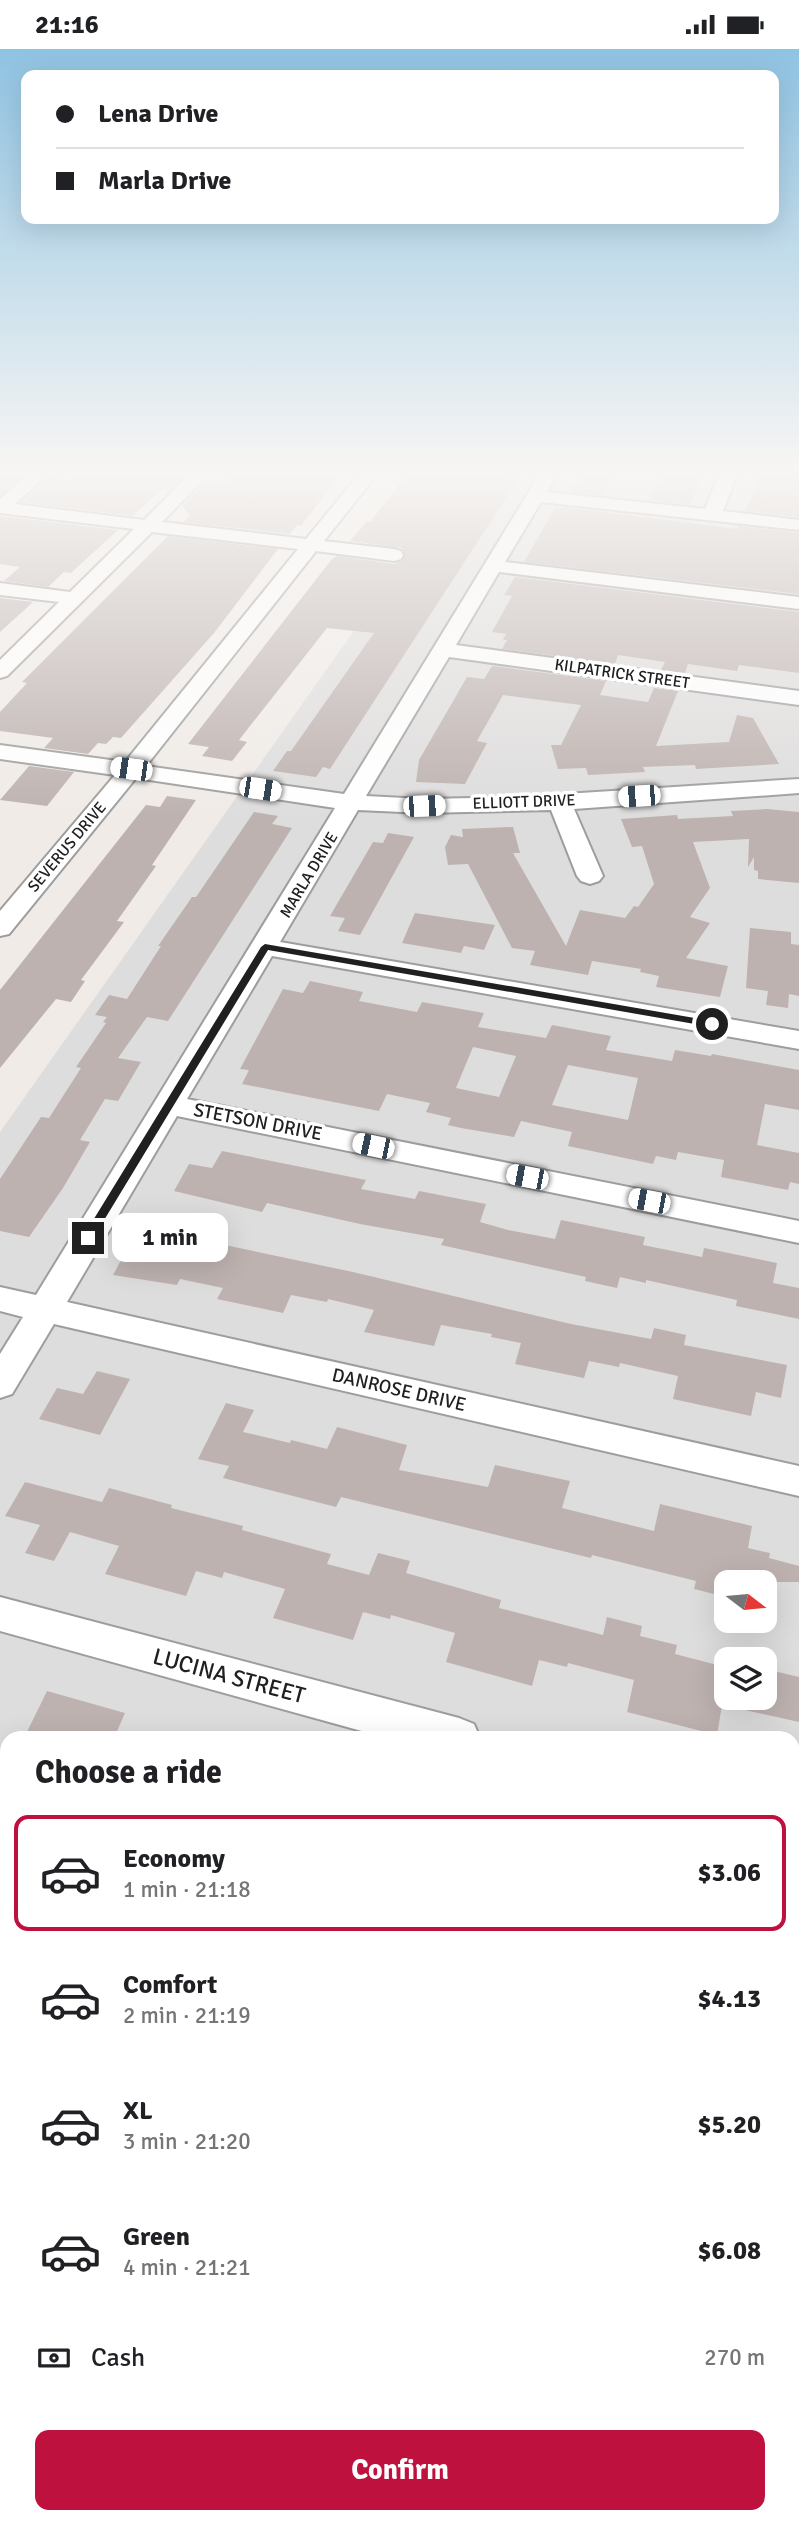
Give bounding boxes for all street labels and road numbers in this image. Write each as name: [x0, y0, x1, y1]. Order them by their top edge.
street label: KILPATRICK STREET: [553, 655, 691, 693]
street label: ELLIOTT DRIVE: [472, 790, 576, 814]
street label: SEVERUS DRIVE: [23, 798, 111, 896]
street label: MARLA DRIVE: [276, 828, 342, 922]
street label: STETSON DRIVE: [192, 1098, 324, 1146]
street label: DANROSE DRIVE: [330, 1363, 468, 1417]
street label: LUCINA STREET: [150, 1642, 309, 1710]

